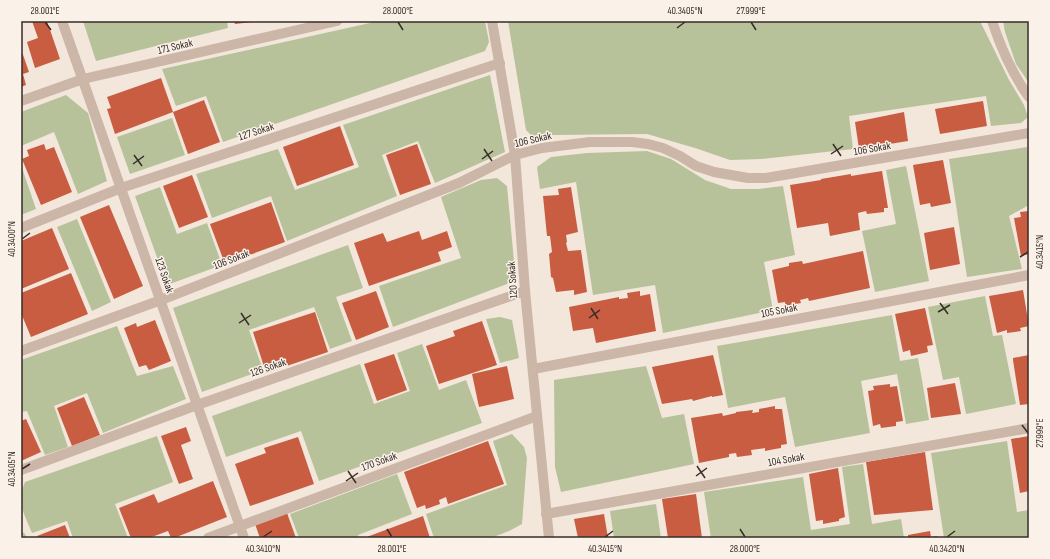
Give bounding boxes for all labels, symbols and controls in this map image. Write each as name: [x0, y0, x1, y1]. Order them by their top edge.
text: 28.001°E: [30, 5, 60, 17]
text: 28.000°E: [383, 5, 413, 17]
text: 40.3405°N: [667, 5, 703, 17]
text: 27.999°E: [736, 5, 766, 17]
street label: 171 Sokak: [156, 36, 195, 57]
street label: 127 Sokak: [237, 119, 276, 143]
street label: 106 Sokak: [514, 129, 553, 150]
street label: 106 Sokak: [853, 139, 892, 158]
text: 40.3400°N: [6, 221, 18, 257]
text: 40.3415°N: [1034, 235, 1046, 269]
street label: 106 Sokak: [211, 246, 252, 272]
street label: 123 Sokak: [152, 256, 177, 295]
street label: 120 Sokak: [505, 260, 520, 299]
street label: 105 Sokak: [760, 300, 799, 320]
street label: 126 Sokak: [249, 355, 289, 380]
text: 27.999°E: [1034, 418, 1046, 448]
street label: 170 Sokak: [360, 449, 399, 474]
street label: 104 Sokak: [767, 450, 806, 469]
text: 40.3405°N: [6, 451, 18, 487]
text: 40.3410°N: [246, 543, 280, 555]
text: 28.001°E: [377, 543, 407, 555]
text: 40.3415°N: [588, 543, 622, 555]
text: 28.000°E: [730, 543, 760, 555]
text: 40.3420°N: [929, 543, 965, 555]

